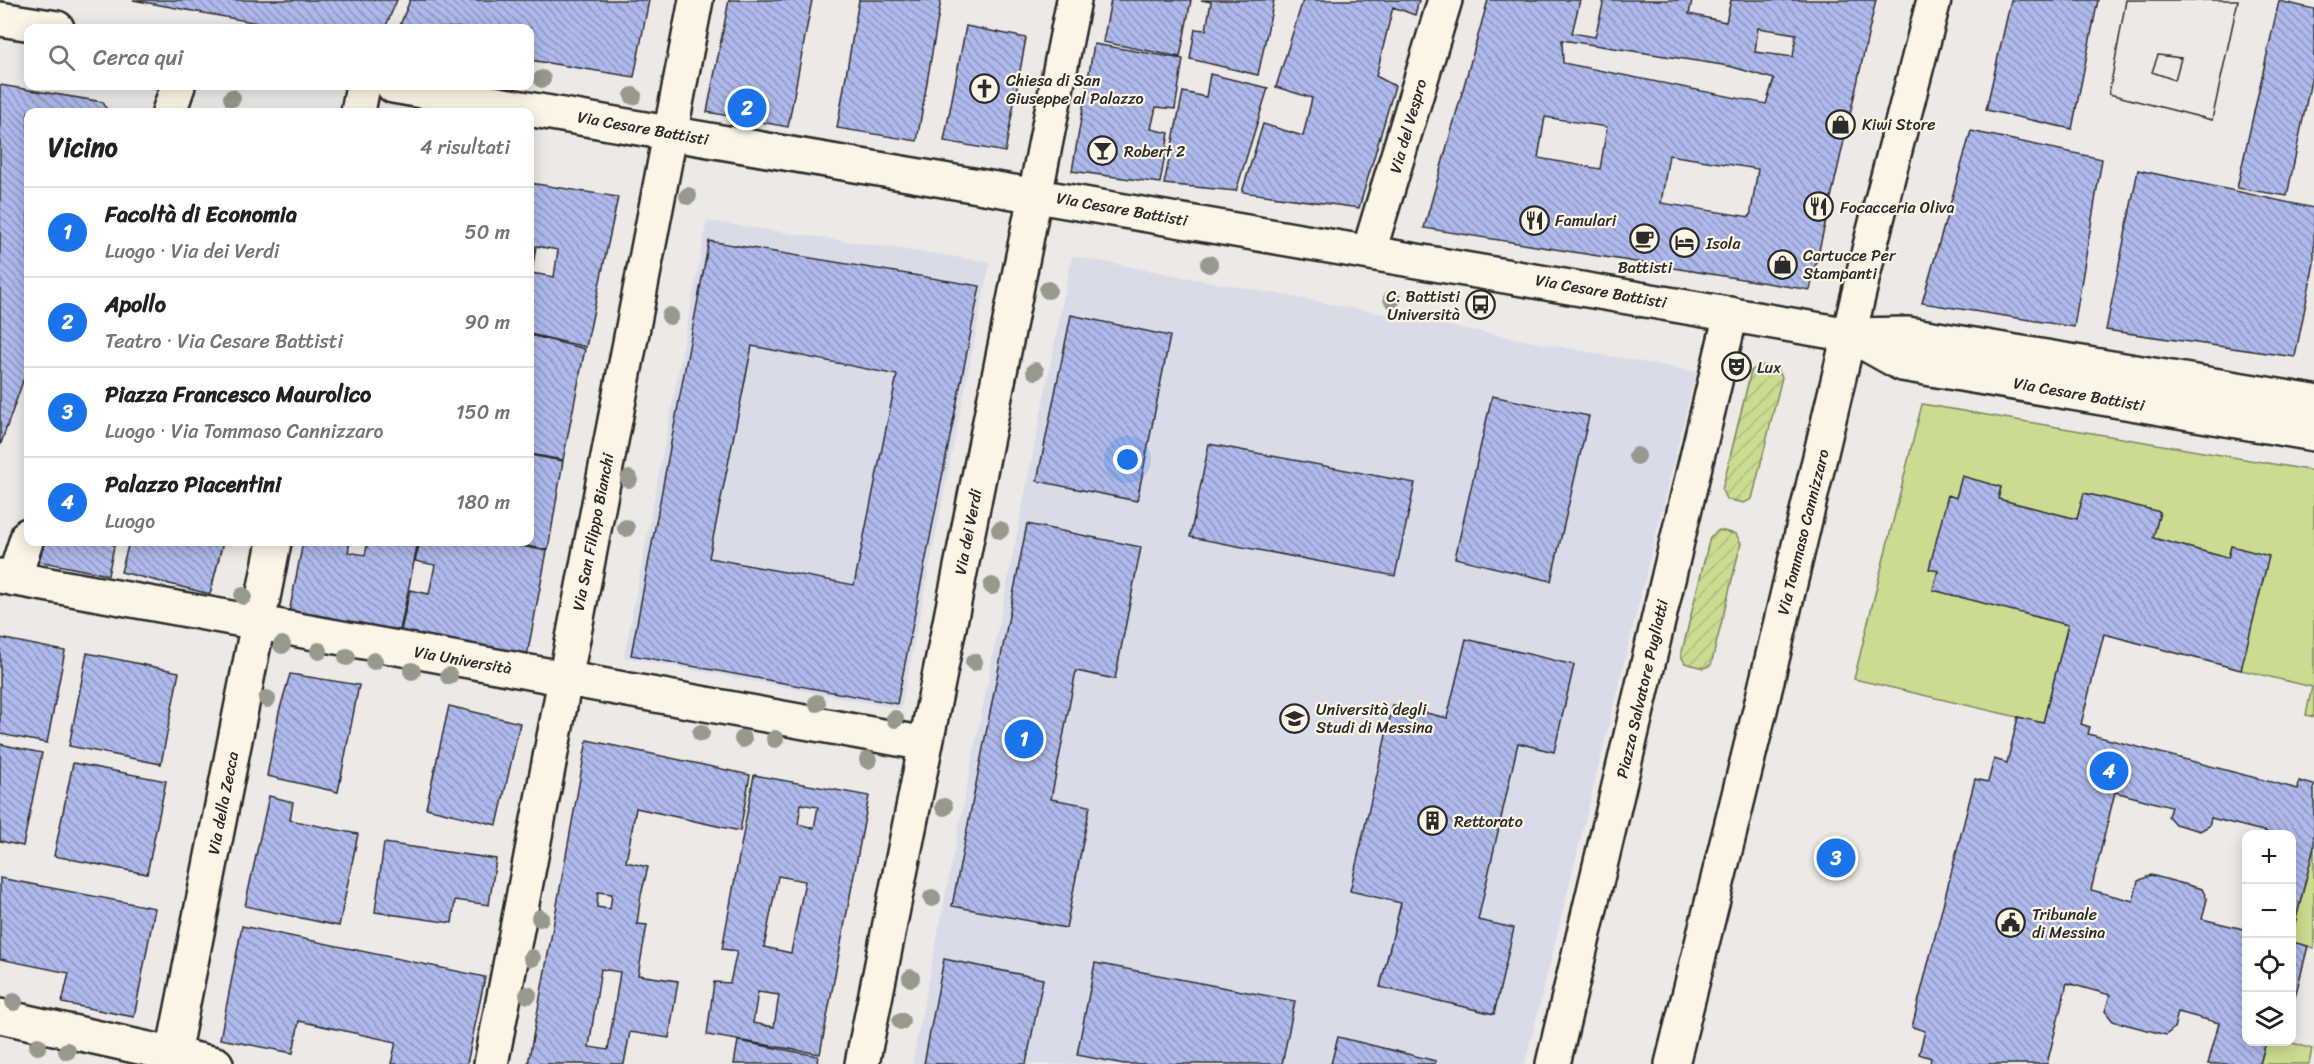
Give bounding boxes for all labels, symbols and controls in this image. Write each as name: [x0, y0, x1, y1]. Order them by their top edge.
search box: [24, 24, 534, 90]
text: Cerca qui: [93, 38, 183, 77]
icon: search: [45, 41, 78, 74]
place label: Chiesa di San Giuseppe al Palazzo: [1006, 66, 1144, 113]
church icon: Chiesa di San Giuseppe al Palazzo: [969, 73, 1001, 105]
street label: Via del Vespro: [1381, 75, 1435, 177]
pin: 2: [728, 86, 766, 130]
street label: Via Cesare Battisti: [575, 102, 711, 154]
shop icon: Kiwi Store: [1825, 108, 1857, 140]
place label: Kiwi Store: [1862, 110, 1936, 139]
text: Vicino: [48, 124, 118, 170]
text: 4 risultati: [420, 130, 510, 165]
bar icon: Robert 2: [1087, 135, 1119, 167]
place label: Robert 2: [1124, 137, 1185, 166]
street label: Via Cesare Battisti: [1054, 183, 1190, 235]
restaurant icon: Focacceria Oliva: [1803, 191, 1835, 223]
place label: Focacceria Oliva: [1840, 193, 1955, 222]
text: Facoltà di Economia: [105, 195, 297, 234]
restaurant icon: Famulari: [1518, 204, 1550, 236]
place label: Famulari: [1555, 206, 1617, 235]
text: 1: [63, 215, 72, 250]
text: 50 m: [465, 215, 510, 250]
cafe icon: Battisti: [1629, 223, 1661, 255]
hotel icon: Isola: [1669, 227, 1701, 259]
place label: Isola: [1705, 229, 1741, 258]
text: Luogo · Via dei Verdi: [105, 234, 279, 269]
place label: Cartucce Per Stampanti: [1803, 241, 1897, 288]
shop icon: Cartucce Per Stampanti: [1766, 248, 1798, 280]
place label: Battisti: [1618, 253, 1673, 282]
street label: Via Cesare Battisti: [1533, 265, 1669, 317]
place label: C. Battisti Università: [1386, 282, 1461, 329]
text: Apollo: [105, 285, 166, 324]
bus stop icon: C. Battisti Università: [1465, 289, 1497, 321]
text: 2: [62, 305, 73, 340]
text: 90 m: [465, 305, 510, 340]
text: Teatro · Via Cesare Battisti: [105, 324, 343, 359]
theatre icon: Lux: [1720, 351, 1752, 383]
place label: Lux: [1757, 353, 1782, 382]
street label: Via Cesare Battisti: [2011, 368, 2147, 420]
text: Piazza Francesco Maurolico: [105, 375, 371, 414]
text: 3: [62, 395, 73, 430]
text: 150 m: [456, 395, 510, 430]
text: Luogo · Via Tommaso Cannizzaro: [105, 414, 383, 449]
your location: [1113, 445, 1142, 474]
street label: Via Tommaso Cannizzaro: [1768, 446, 1838, 618]
street label: Via San Filippo Bianchi: [563, 450, 623, 613]
text: Palazzo Piacentini: [105, 465, 281, 504]
text: 4: [61, 485, 74, 520]
text: 180 m: [456, 485, 510, 520]
street label: Via dei Verdi: [945, 486, 991, 577]
text: Luogo: [105, 504, 155, 539]
street label: Piazza Salvatore Pugliatti: [1607, 596, 1677, 781]
street label: Via Università: [412, 637, 514, 683]
place label: Università degli Studi di Messina: [1316, 695, 1433, 742]
school or university icon: Università degli Studi di Messina: [1279, 702, 1311, 734]
pin: 1: [1004, 716, 1044, 762]
pin: 4: [2090, 748, 2128, 794]
street label: Via della Zecca: [199, 749, 247, 857]
building icon: Rettorato: [1417, 805, 1449, 837]
place label: Rettorato: [1454, 807, 1523, 836]
map controls: [2242, 830, 2296, 1046]
button: +: [2242, 830, 2296, 884]
pin: 3: [1816, 836, 1856, 880]
button: −: [2242, 884, 2296, 938]
place label: Tribunale di Messina: [2032, 900, 2105, 947]
public building icon: Tribunale di Messina: [1995, 907, 2027, 939]
button: locate: [2242, 938, 2296, 992]
button: layers: [2242, 992, 2296, 1046]

